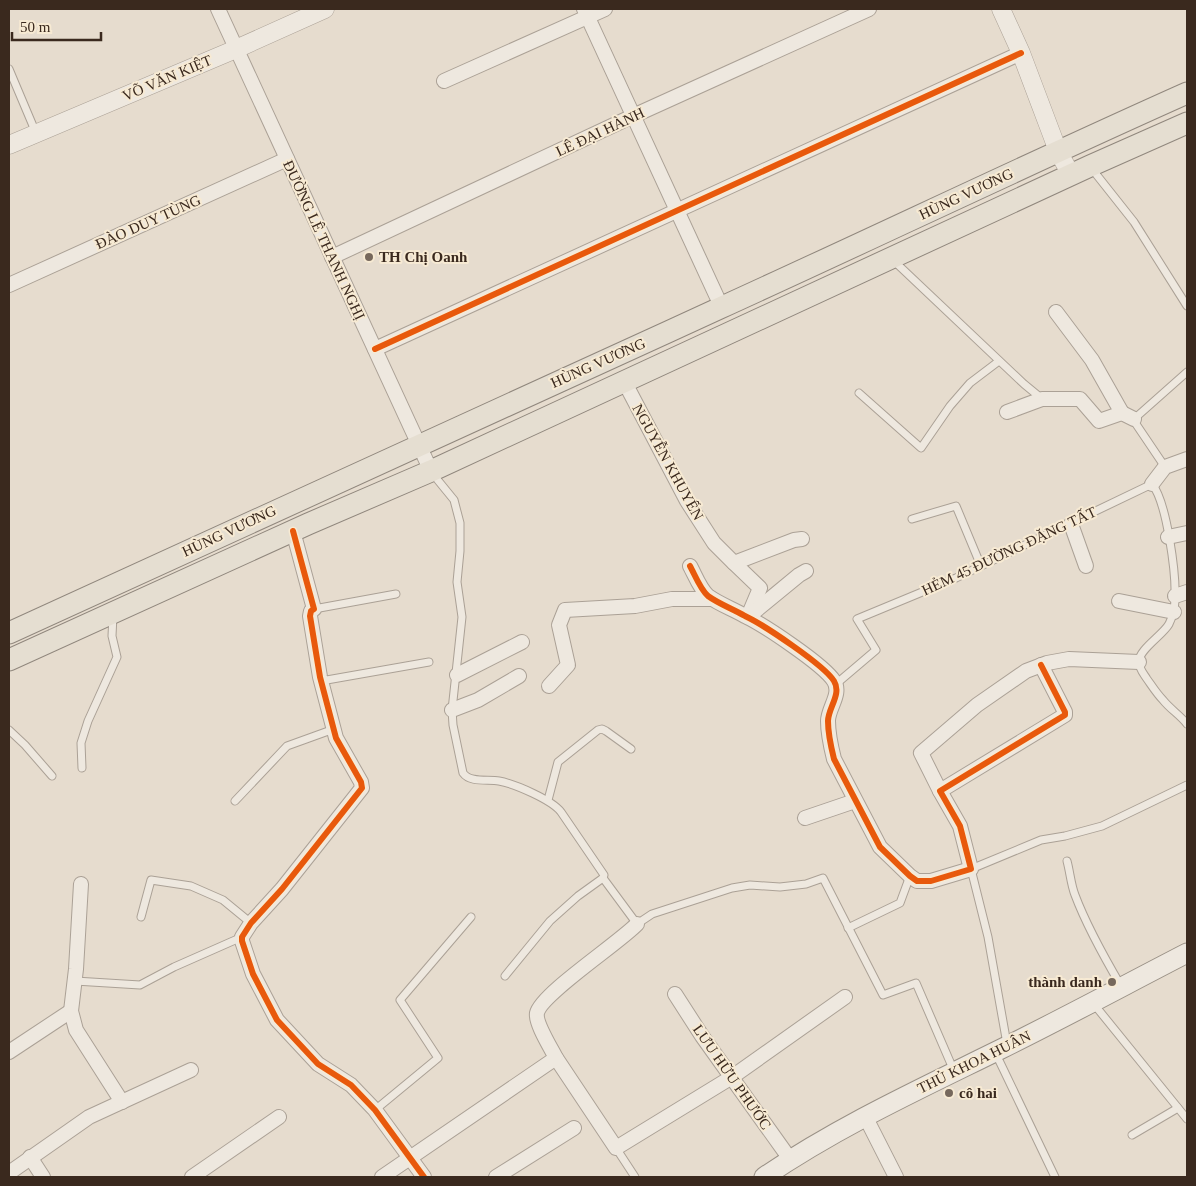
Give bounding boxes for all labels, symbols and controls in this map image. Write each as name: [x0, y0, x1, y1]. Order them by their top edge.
scale bar: [12, 10, 101, 42]
text: 50 m: [20, 19, 51, 35]
street label: VÕ VĂN KIỆT: [120, 52, 214, 104]
street label: LÊ ĐẠI HÀNH: [553, 104, 647, 159]
street label: ĐƯỜNG LÊ THANH NGHỊ: [280, 158, 368, 322]
street label: HÙNG VƯƠNG: [916, 165, 1016, 223]
street label: ĐÀO DUY TÙNG: [93, 192, 203, 252]
place label: TH Chị Oanh: [379, 249, 468, 265]
marker: TH Chị Oanh: [363, 251, 375, 263]
street label: HÙNG VƯƠNG: [548, 335, 648, 391]
street label: NGUYỄN KHUYẾN: [629, 401, 708, 523]
street label: HÙNG VƯƠNG: [179, 502, 279, 560]
street label: HẺM 45 ĐƯỜNG ĐẶNG TẤT: [919, 503, 1099, 599]
place label: thành danh: [1028, 974, 1103, 990]
marker: thành danh: [1106, 976, 1118, 988]
street label: LƯU HỮU PHƯỚC: [690, 1022, 774, 1132]
street label: THỦ KHOA HUÂN: [915, 1028, 1033, 1096]
place label: cô hai: [959, 1085, 997, 1101]
marker: cô hai: [943, 1087, 955, 1099]

